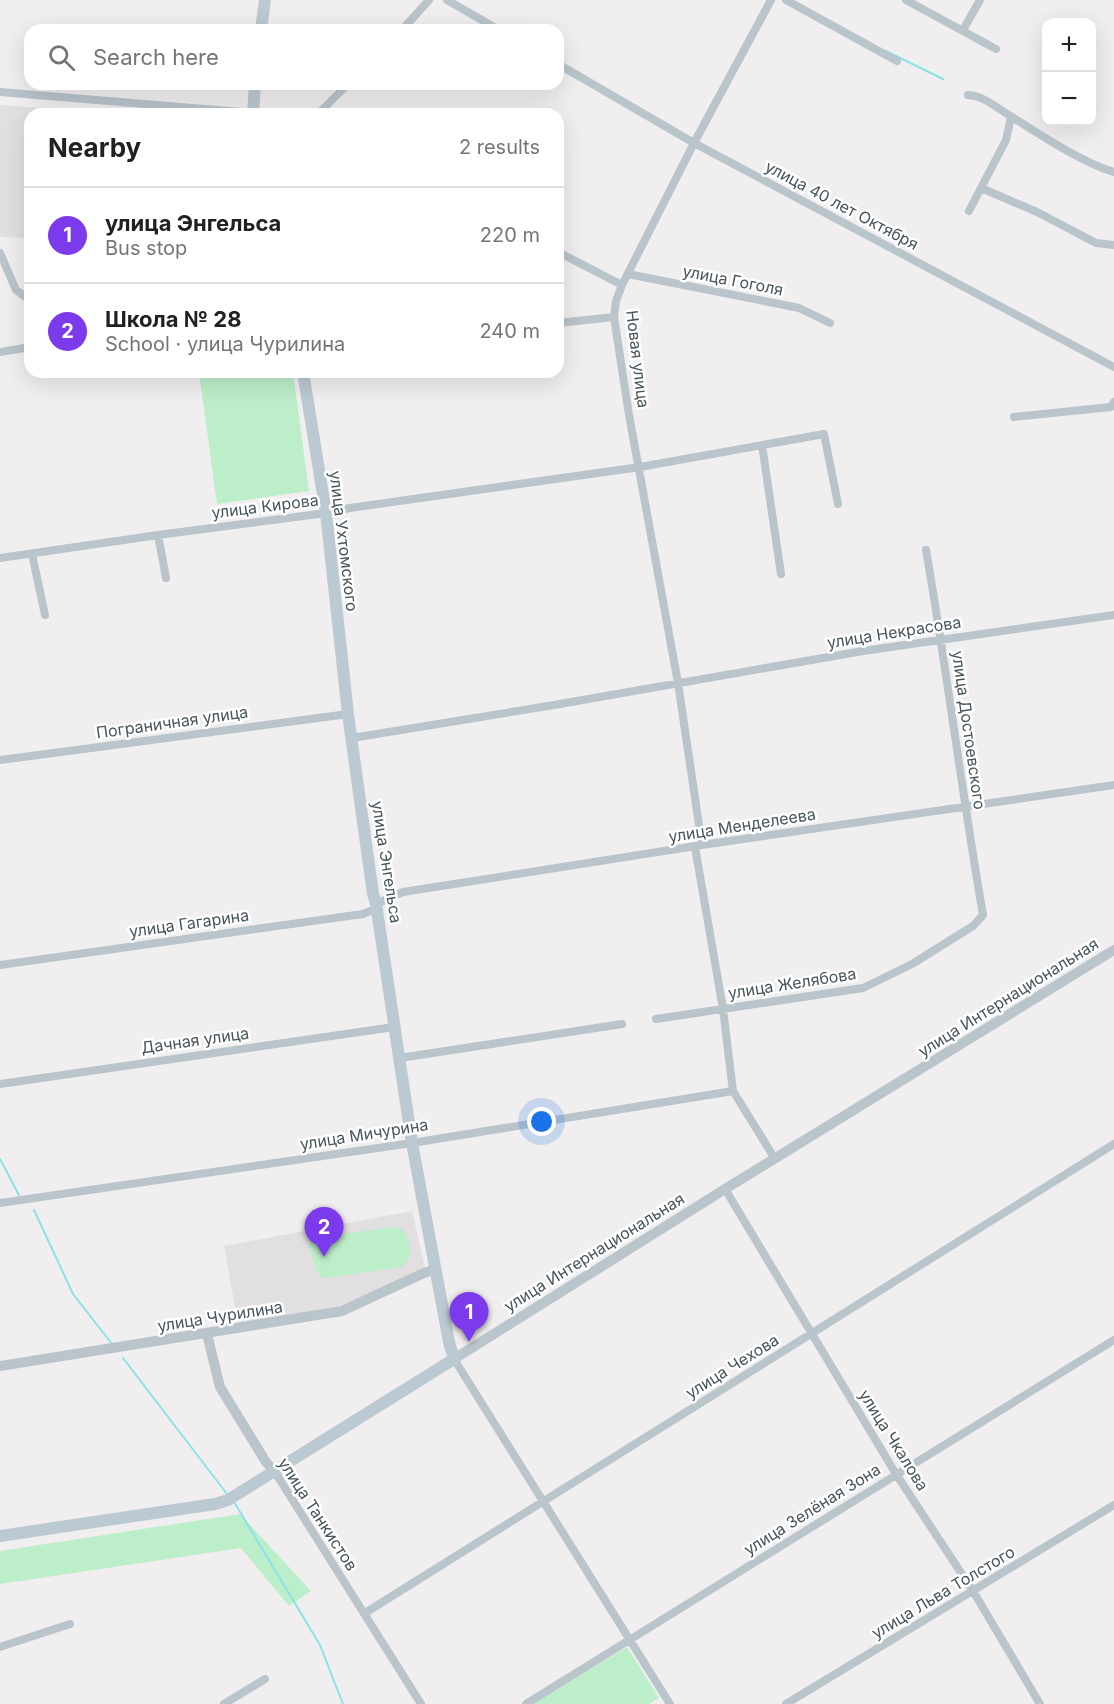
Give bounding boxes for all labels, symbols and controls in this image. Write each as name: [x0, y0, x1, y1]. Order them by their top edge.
map controls: [1042, 18, 1096, 126]
button: +: [1042, 18, 1096, 72]
search box: [24, 24, 564, 90]
icon: search: [45, 41, 78, 74]
text: Search here: [93, 44, 219, 70]
button: −: [1042, 72, 1096, 126]
text: Nearby: [48, 132, 141, 163]
text: 2 results: [459, 135, 540, 159]
street label: улица 40 лет Октября: [762, 156, 922, 254]
text: улица Энгельса: [105, 210, 281, 236]
text: 1: [63, 223, 72, 247]
text: 220 m: [480, 223, 540, 247]
text: Bus stop: [105, 236, 187, 260]
street label: улица Гоголя: [681, 260, 785, 300]
text: Школа № 28: [105, 306, 241, 332]
street label: Новая улица: [622, 309, 654, 409]
text: 2: [61, 319, 74, 343]
text: 240 m: [479, 319, 540, 343]
text: School · улица Чурилина: [105, 332, 345, 356]
street label: улица Ухтомского: [325, 470, 363, 612]
street label: улица Кирова: [210, 490, 320, 522]
street label: улица Некрасова: [825, 612, 963, 652]
street label: улица Достоевского: [948, 649, 990, 811]
street label: Пограничная улица: [95, 701, 249, 743]
street label: улица Энгельса: [367, 799, 407, 925]
street label: улица Менделеева: [667, 804, 817, 846]
street label: улица Гагарина: [128, 905, 250, 941]
street label: улица Интернациональная: [914, 933, 1102, 1061]
street label: улица Желябова: [727, 963, 857, 1003]
street label: Дачная улица: [140, 1023, 250, 1057]
your location: [527, 1107, 556, 1136]
street label: улица Мичурина: [298, 1114, 430, 1154]
street label: улица Интернациональная: [500, 1188, 688, 1316]
pin: 2: [304, 1208, 344, 1257]
pin: 1: [450, 1292, 488, 1342]
street label: улица Чурилина: [156, 1296, 284, 1336]
street label: улица Чехова: [682, 1329, 782, 1403]
street label: улица Чкалова: [855, 1386, 933, 1494]
street label: улица Танкистов: [274, 1454, 362, 1574]
street label: улица Зелёная Зона: [740, 1459, 884, 1559]
street label: улица Льва Толстого: [868, 1541, 1018, 1643]

